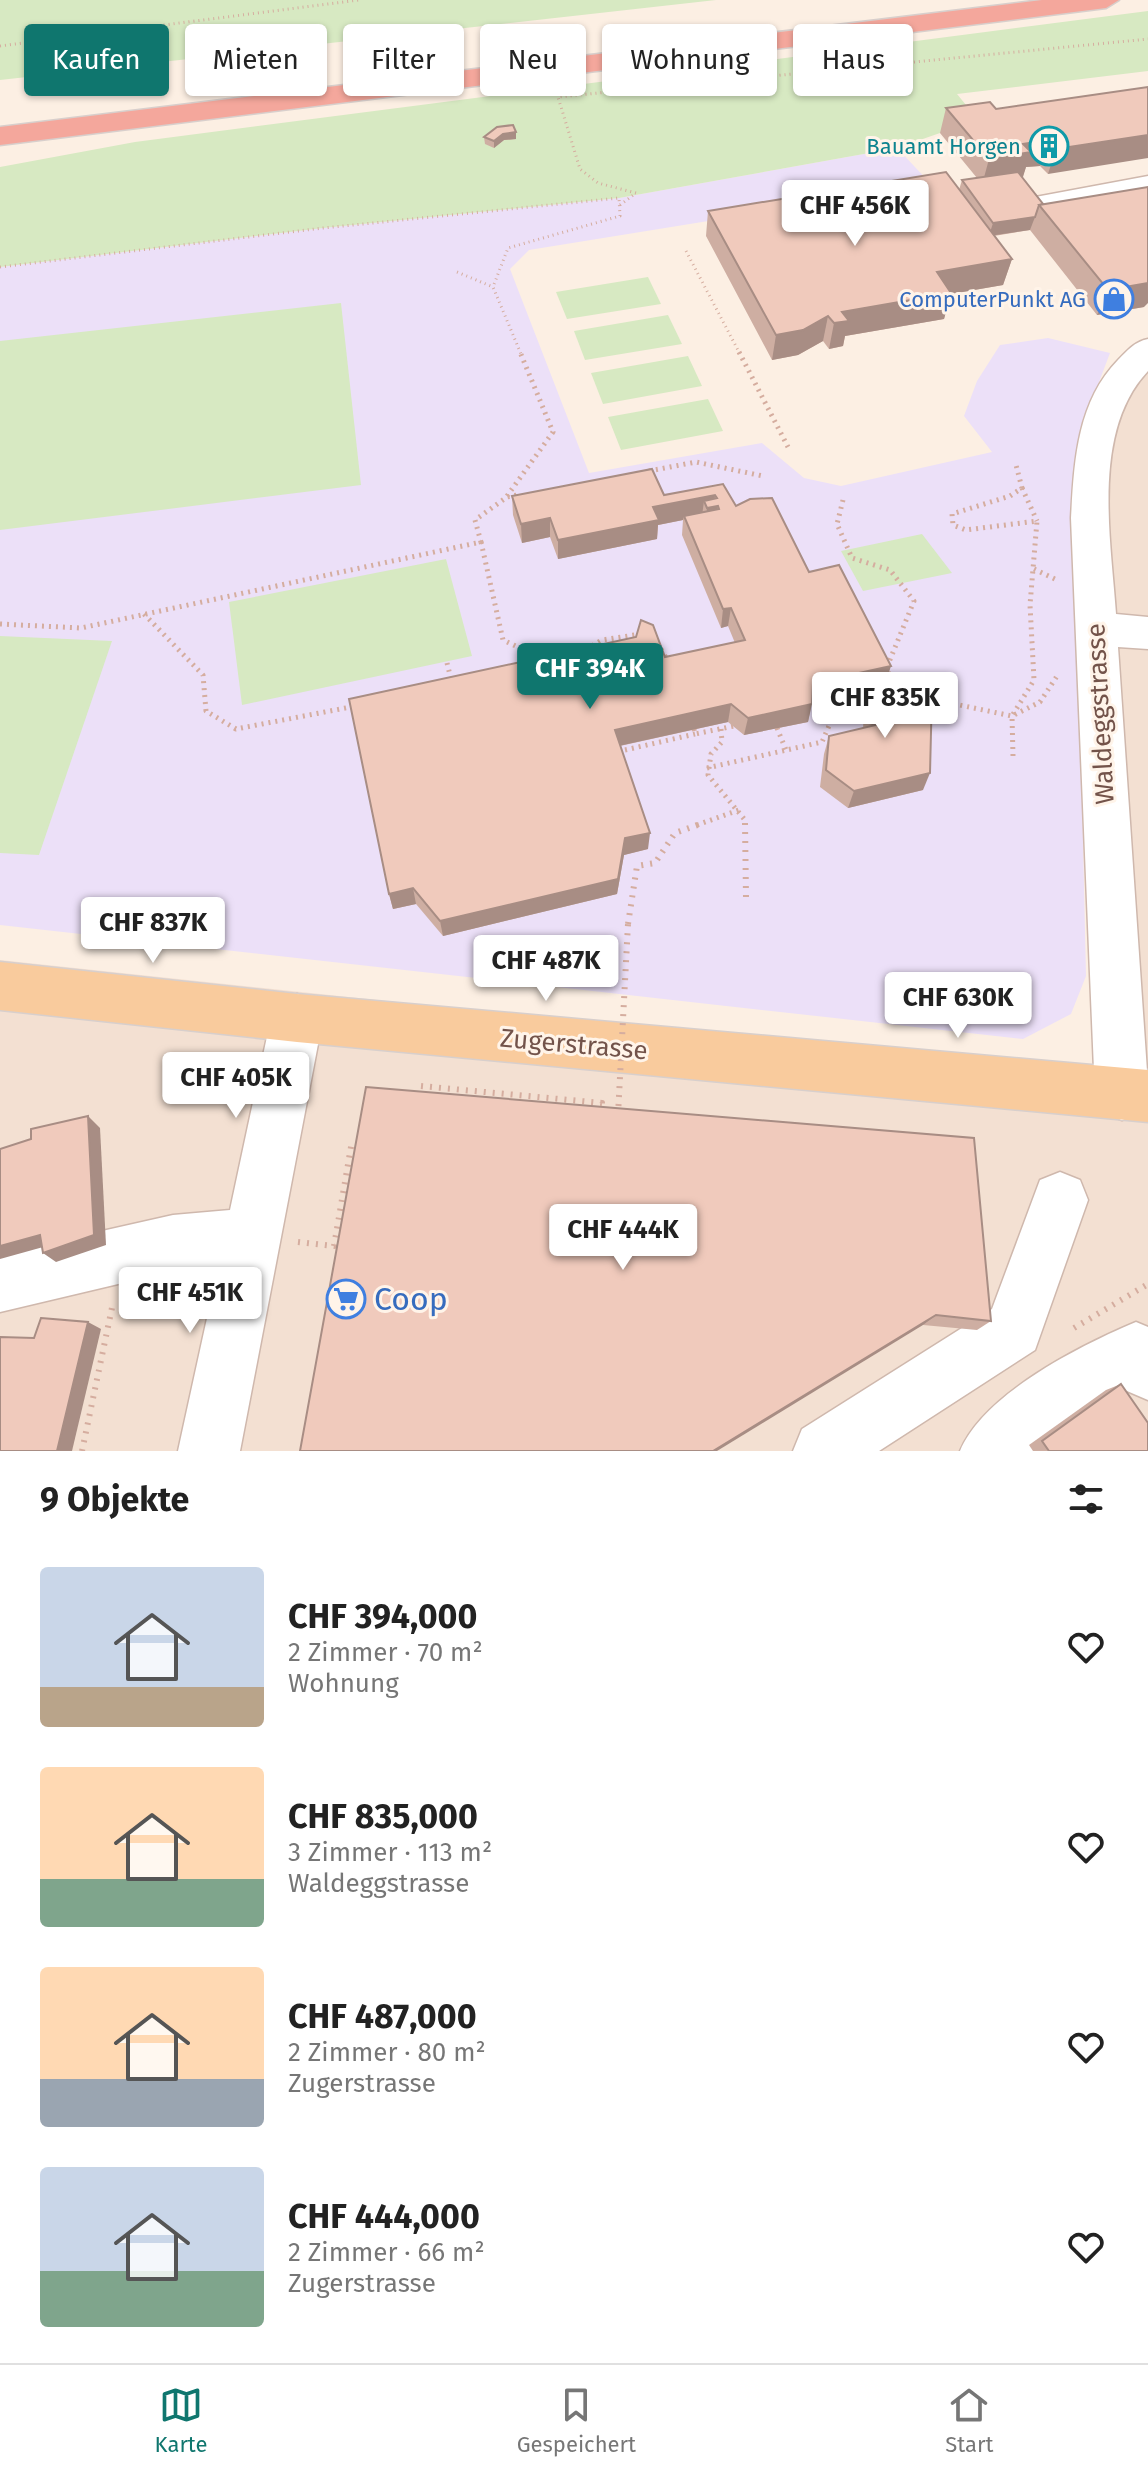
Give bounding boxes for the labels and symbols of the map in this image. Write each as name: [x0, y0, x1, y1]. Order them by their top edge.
building icon: Bauamt Horgen: [1028, 125, 1070, 167]
place label: Bauamt Horgen: [866, 133, 1021, 160]
pin: CHF 456K: [772, 180, 938, 248]
shop icon: ComputerPunkt AG: [1093, 278, 1135, 320]
place label: ComputerPunkt AG: [899, 286, 1086, 313]
street label: Waldeggstrasse: [1080, 623, 1121, 805]
pin: CHF 394K: [507, 643, 673, 711]
pin: CHF 835K: [802, 672, 968, 740]
pin: CHF 837K: [70, 897, 236, 965]
pin: CHF 487K: [463, 935, 629, 1003]
pin: CHF 630K: [875, 972, 1041, 1040]
street label: Zugerstrasse: [499, 1023, 649, 1066]
pin: CHF 405K: [153, 1052, 319, 1120]
pin: CHF 444K: [540, 1204, 706, 1272]
pin: CHF 451K: [107, 1267, 273, 1335]
supermarket icon: Coop: [325, 1278, 367, 1320]
place label: Coop: [374, 1280, 448, 1318]

